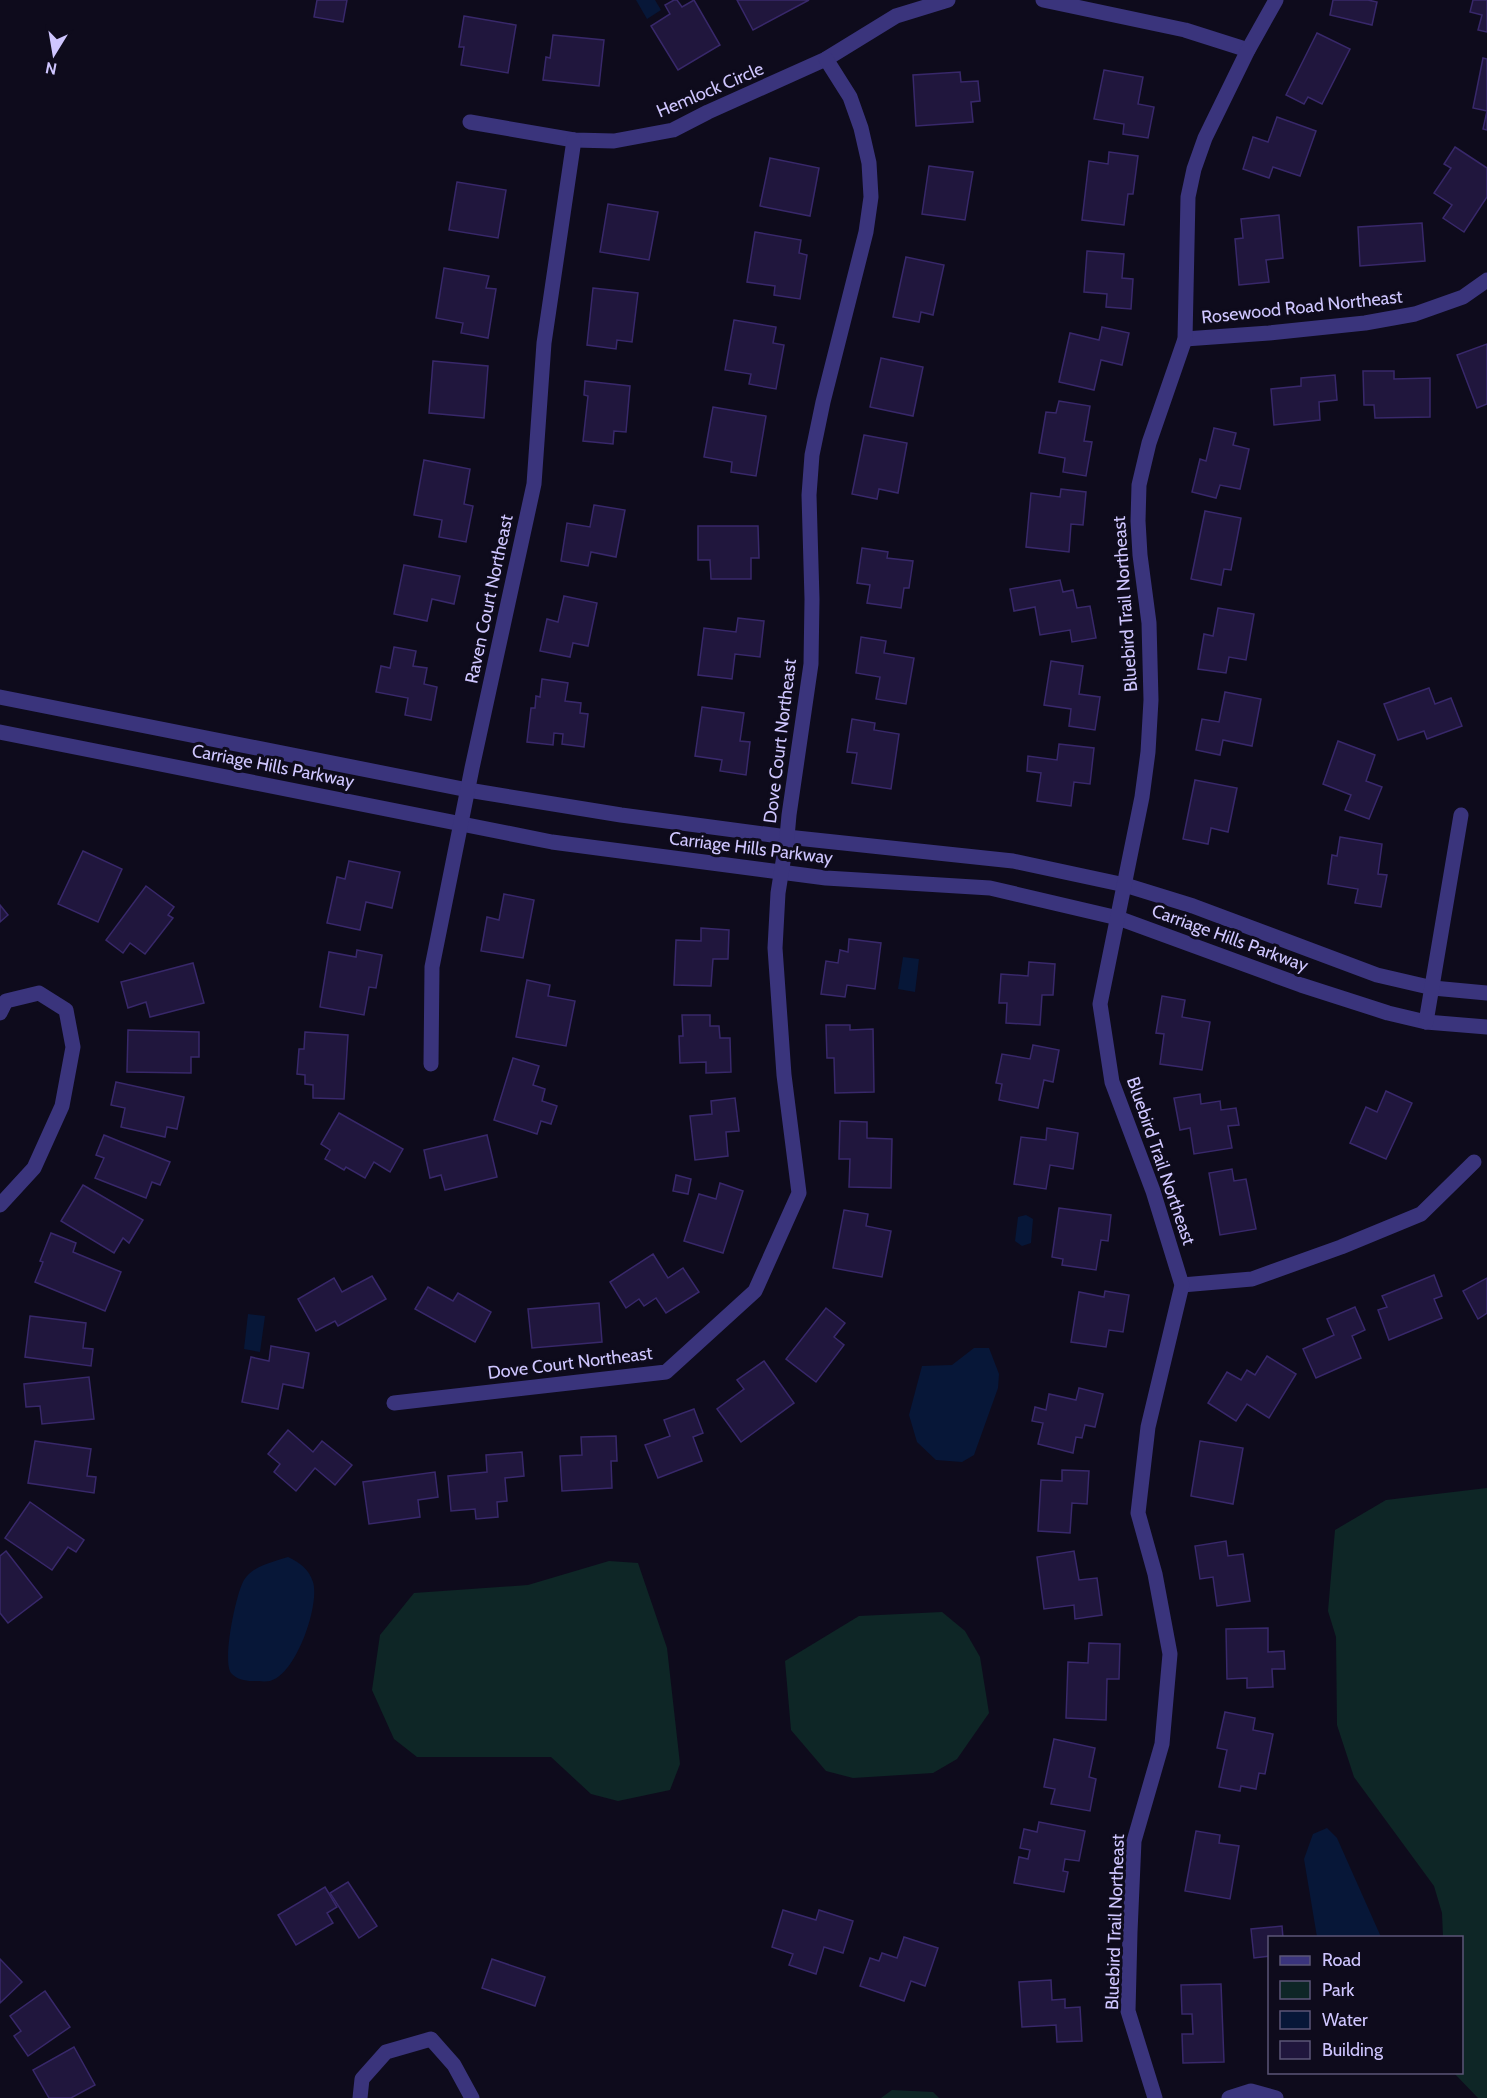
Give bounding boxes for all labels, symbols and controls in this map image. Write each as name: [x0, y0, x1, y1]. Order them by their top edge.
north arrow: [24, 24, 84, 84]
text: N: [44, 58, 59, 79]
street label: Hemlock Circle: [653, 58, 767, 122]
street label: Rosewood Road Northeast: [1200, 285, 1404, 329]
street label: Raven Court Northeast: [460, 512, 518, 686]
street label: Bluebird Trail Northeast: [1108, 515, 1142, 693]
street label: Dove Court Northeast: [759, 657, 801, 825]
street label: Carriage Hills Parkway: [190, 739, 356, 793]
street label: Carriage Hills Parkway: [668, 827, 834, 869]
street label: Carriage Hills Parkway: [1149, 899, 1311, 977]
street label: Bluebird Trail Northeast: [1122, 1074, 1200, 1248]
street label: Dove Court Northeast: [486, 1342, 654, 1384]
street label: Bluebird Trail Northeast: [1101, 1833, 1129, 2011]
legend: [1268, 1936, 1463, 2074]
text: Road: [1322, 1949, 1361, 1971]
text: Park: [1322, 1979, 1355, 2001]
text: Water: [1322, 2009, 1368, 2031]
text: Building: [1322, 2039, 1384, 2061]

